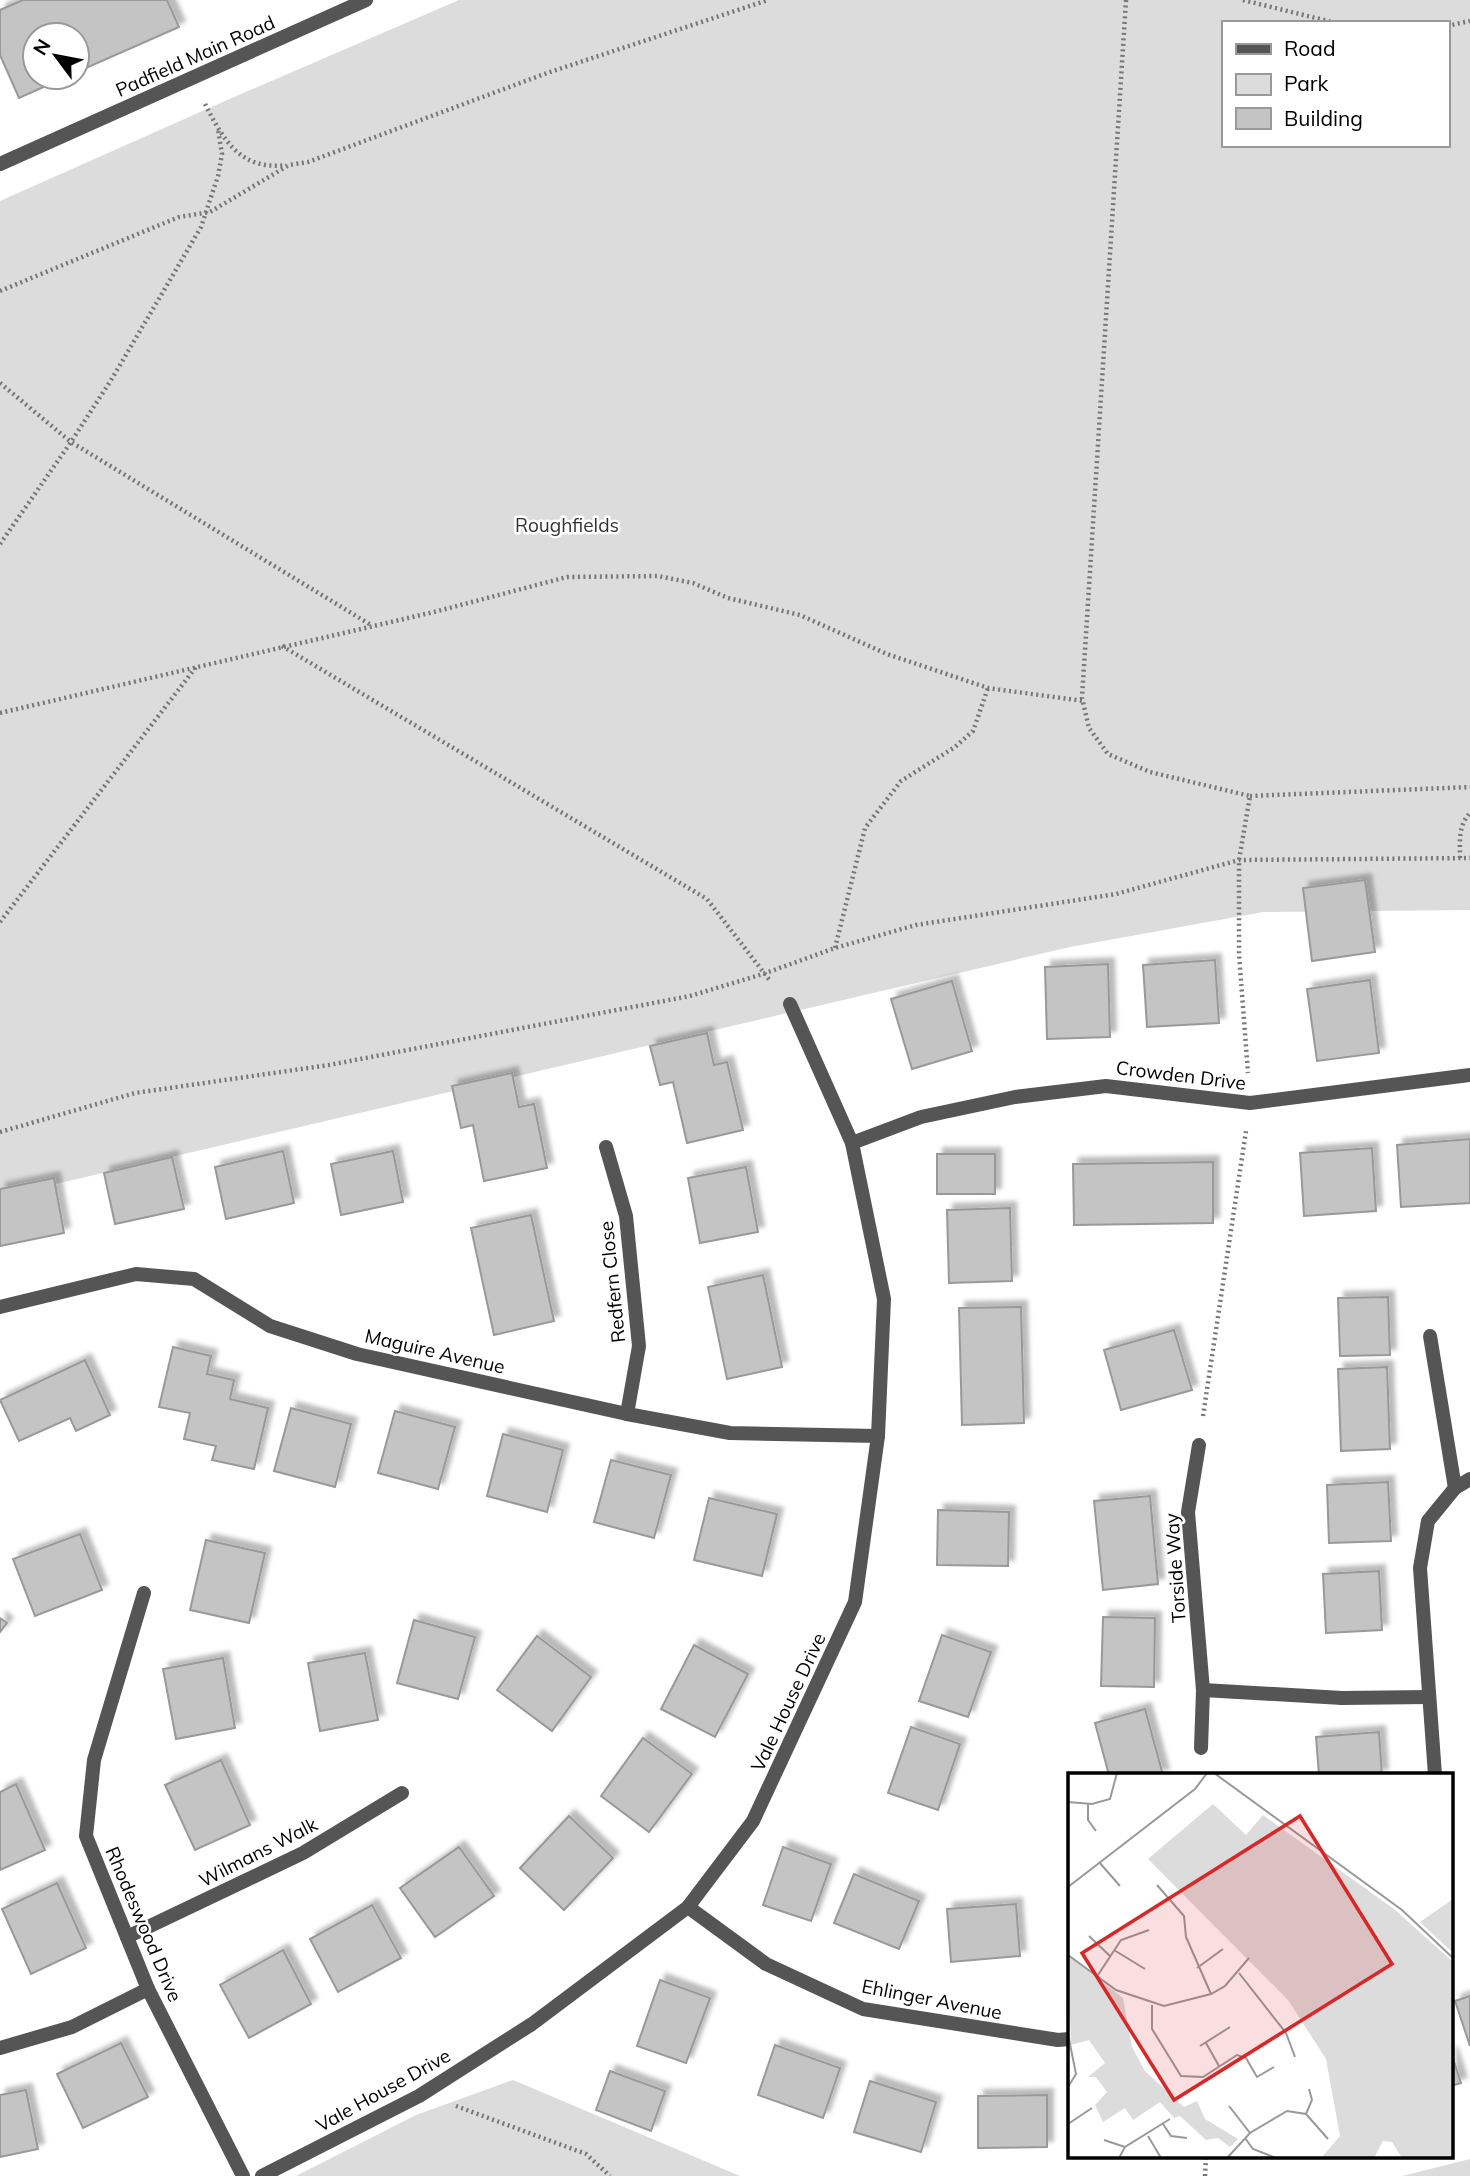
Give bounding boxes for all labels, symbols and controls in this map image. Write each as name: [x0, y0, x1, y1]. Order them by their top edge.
street label: Padfield Main Road: [112, 10, 278, 102]
north arrow: [21, 21, 91, 91]
legend: [1222, 21, 1449, 147]
text: N: [28, 35, 56, 59]
text: Road: [1284, 35, 1335, 61]
text: Park: [1284, 70, 1328, 96]
text: Building: [1284, 105, 1363, 131]
park label: Roughfields: [515, 513, 619, 537]
street label: Crowden Drive: [1115, 1055, 1247, 1095]
street label: Redfern Close: [594, 1220, 630, 1344]
street label: Maguire Avenue: [363, 1323, 507, 1379]
street label: Torside Way: [1159, 1512, 1191, 1624]
street label: Vale House Drive: [745, 1629, 831, 1775]
inset map: [1068, 1773, 1452, 2158]
street label: Wilmans Walk: [195, 1812, 321, 1892]
street label: Rhodeswood Drive: [100, 1843, 188, 2005]
street label: Ehlinger Avenue: [860, 1974, 1004, 2024]
street label: Vale House Drive: [311, 2043, 455, 2137]

